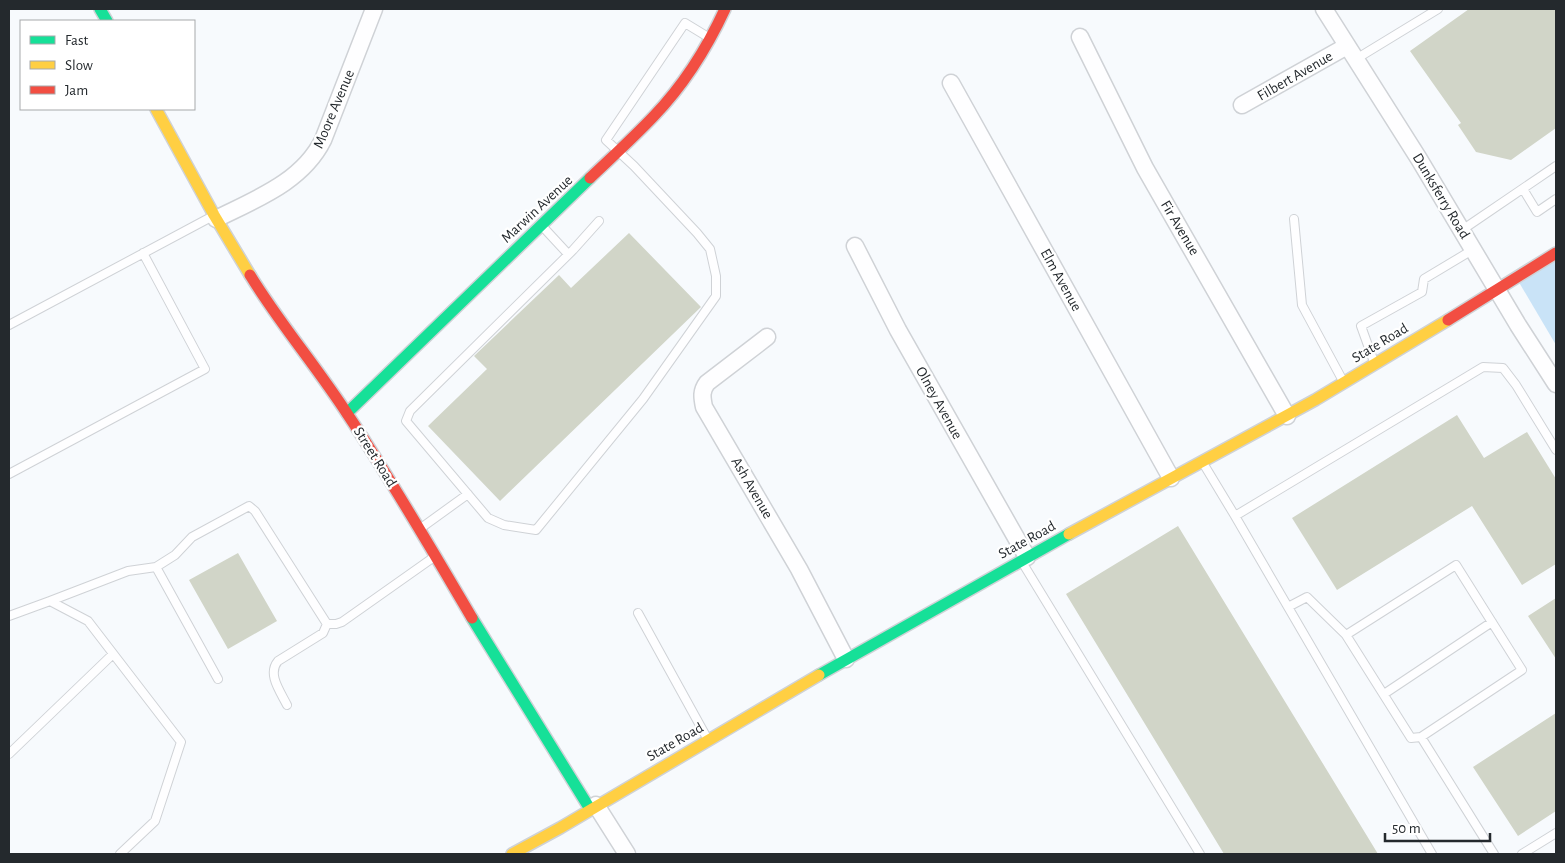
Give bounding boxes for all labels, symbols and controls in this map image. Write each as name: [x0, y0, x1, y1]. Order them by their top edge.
legend: [20, 20, 195, 110]
text: Fast: [65, 33, 89, 48]
street label: Filbert Avenue: [1255, 48, 1335, 104]
text: Slow: [65, 58, 93, 73]
street label: Moore Avenue: [311, 67, 357, 151]
text: Jam: [65, 83, 88, 98]
street label: Dunksferry Road: [1410, 151, 1473, 242]
street label: Marwin Avenue: [499, 172, 576, 246]
street label: Fir Avenue: [1158, 198, 1202, 258]
street label: Elm Avenue: [1038, 246, 1084, 314]
street label: State Road: [1349, 320, 1411, 366]
street label: Olney Avenue: [913, 364, 965, 442]
street label: Street Road: [351, 424, 399, 490]
street label: Ash Avenue: [728, 455, 776, 521]
street label: State Road: [996, 518, 1058, 562]
street label: State Road: [644, 720, 706, 764]
scale bar: [1385, 810, 1490, 842]
text: 50 m: [1392, 821, 1421, 836]

